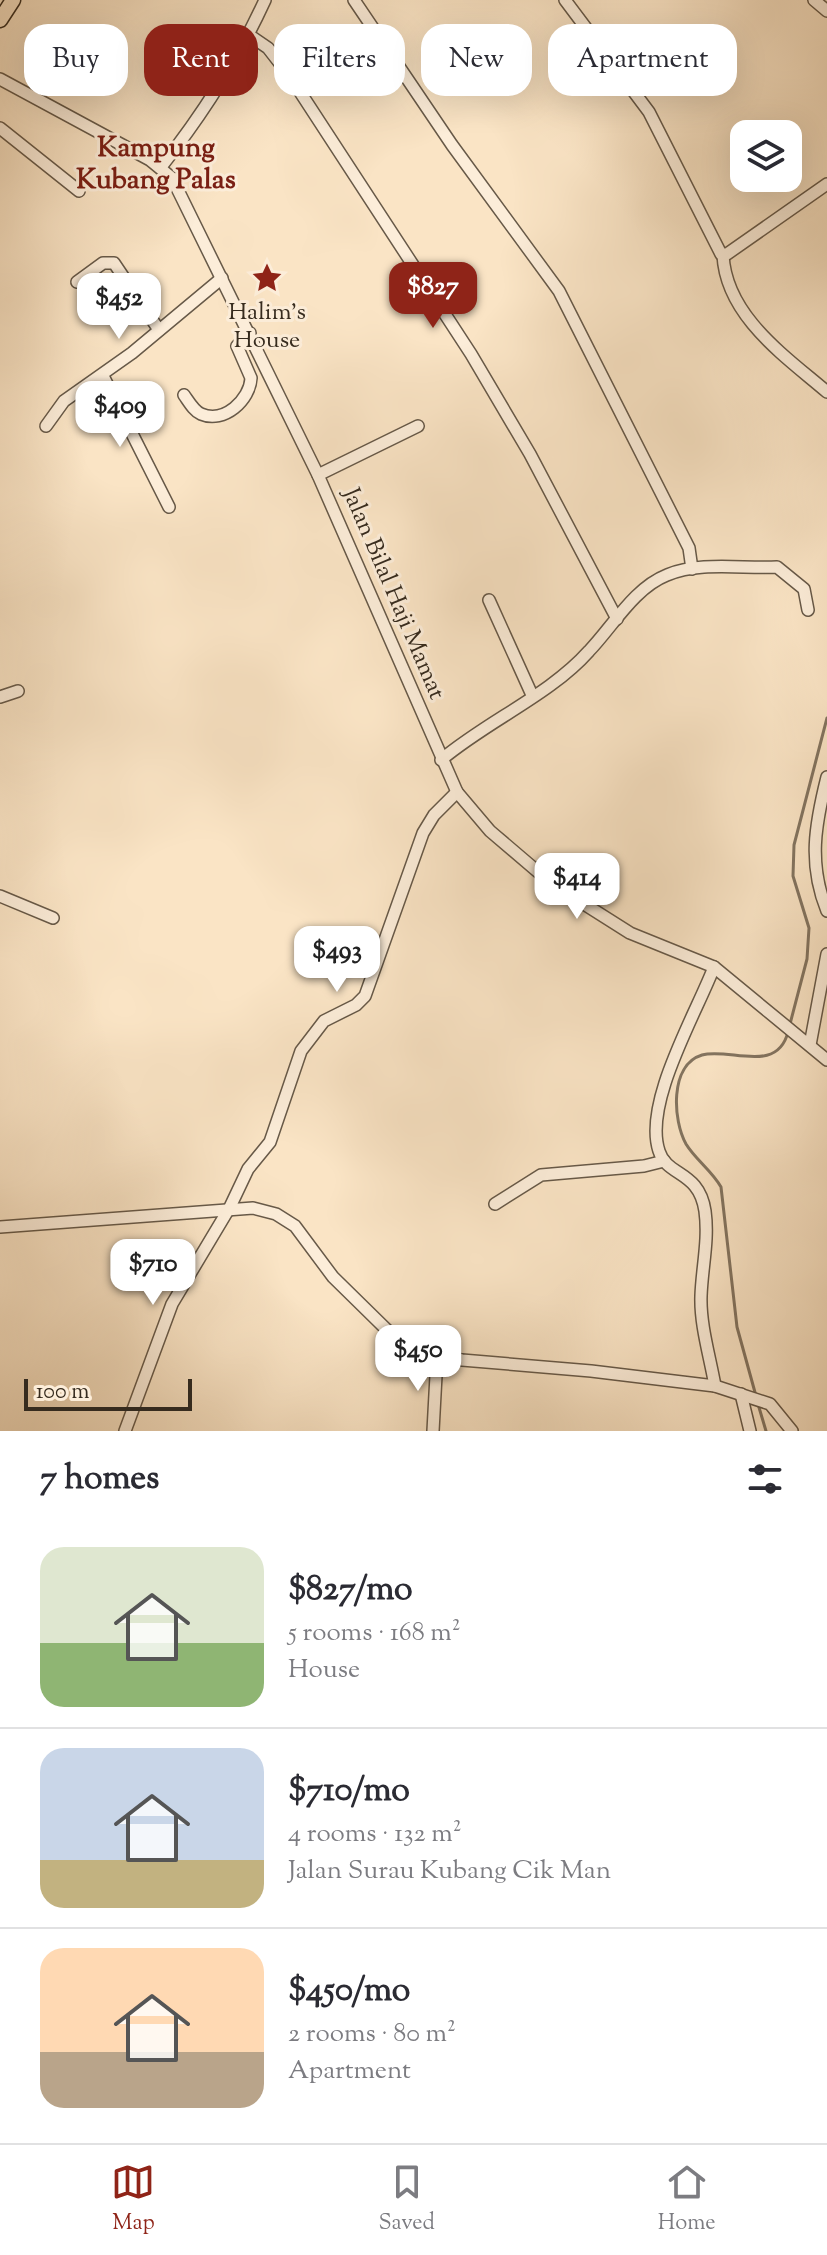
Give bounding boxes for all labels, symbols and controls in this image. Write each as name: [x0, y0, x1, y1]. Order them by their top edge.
chip: Buy: [24, 24, 128, 96]
chip: Rent: [144, 24, 258, 96]
chip: Filters: [274, 24, 405, 96]
chip: New: [421, 24, 532, 96]
chip: Apartment: [548, 24, 737, 96]
map controls: [730, 120, 802, 192]
button: layers: [730, 120, 802, 192]
district label: Kampung Kubang Palas: [76, 129, 236, 201]
place icon: Halim's House: [250, 261, 284, 295]
pin: $827: [386, 262, 480, 330]
text: $827: [407, 269, 459, 306]
pin: $452: [72, 273, 166, 341]
text: $452: [95, 280, 143, 317]
place label: Halim's House: [228, 296, 306, 358]
pin: $409: [73, 381, 167, 449]
text: $409: [93, 388, 147, 425]
street label: Jalan Bilal Haji Mamat: [332, 481, 453, 705]
pin: $414: [530, 853, 624, 921]
text: $414: [553, 860, 601, 897]
pin: $493: [290, 926, 384, 994]
text: $493: [312, 933, 362, 970]
pin: $710: [106, 1239, 200, 1307]
text: $710: [128, 1246, 178, 1283]
pin: $450: [371, 1325, 465, 1393]
text: $450: [393, 1332, 443, 1369]
scale bar: [24, 1375, 192, 1411]
text: 100 m: [36, 1377, 89, 1409]
text: 7 homes: [40, 1455, 159, 1504]
icon: filters: [743, 1457, 787, 1501]
text: $827/mo: [288, 1566, 413, 1615]
icon: home: [104, 1579, 200, 1675]
text: 5 rooms · 168 m²: [288, 1615, 461, 1652]
text: House: [288, 1652, 360, 1689]
text: $710/mo: [288, 1767, 410, 1816]
icon: home: [104, 1780, 200, 1876]
text: 4 rooms · 132 m²: [288, 1816, 462, 1853]
text: Jalan Surau Kubang Cik Man: [288, 1853, 611, 1890]
text: $450/mo: [288, 1967, 410, 2016]
icon: home: [104, 1980, 200, 2076]
text: 2 rooms · 80 m²: [288, 2016, 456, 2053]
text: Apartment: [288, 2053, 411, 2090]
tab: Map: [111, 2160, 155, 2240]
tab: Saved: [378, 2160, 435, 2240]
tab: Home: [658, 2160, 716, 2240]

